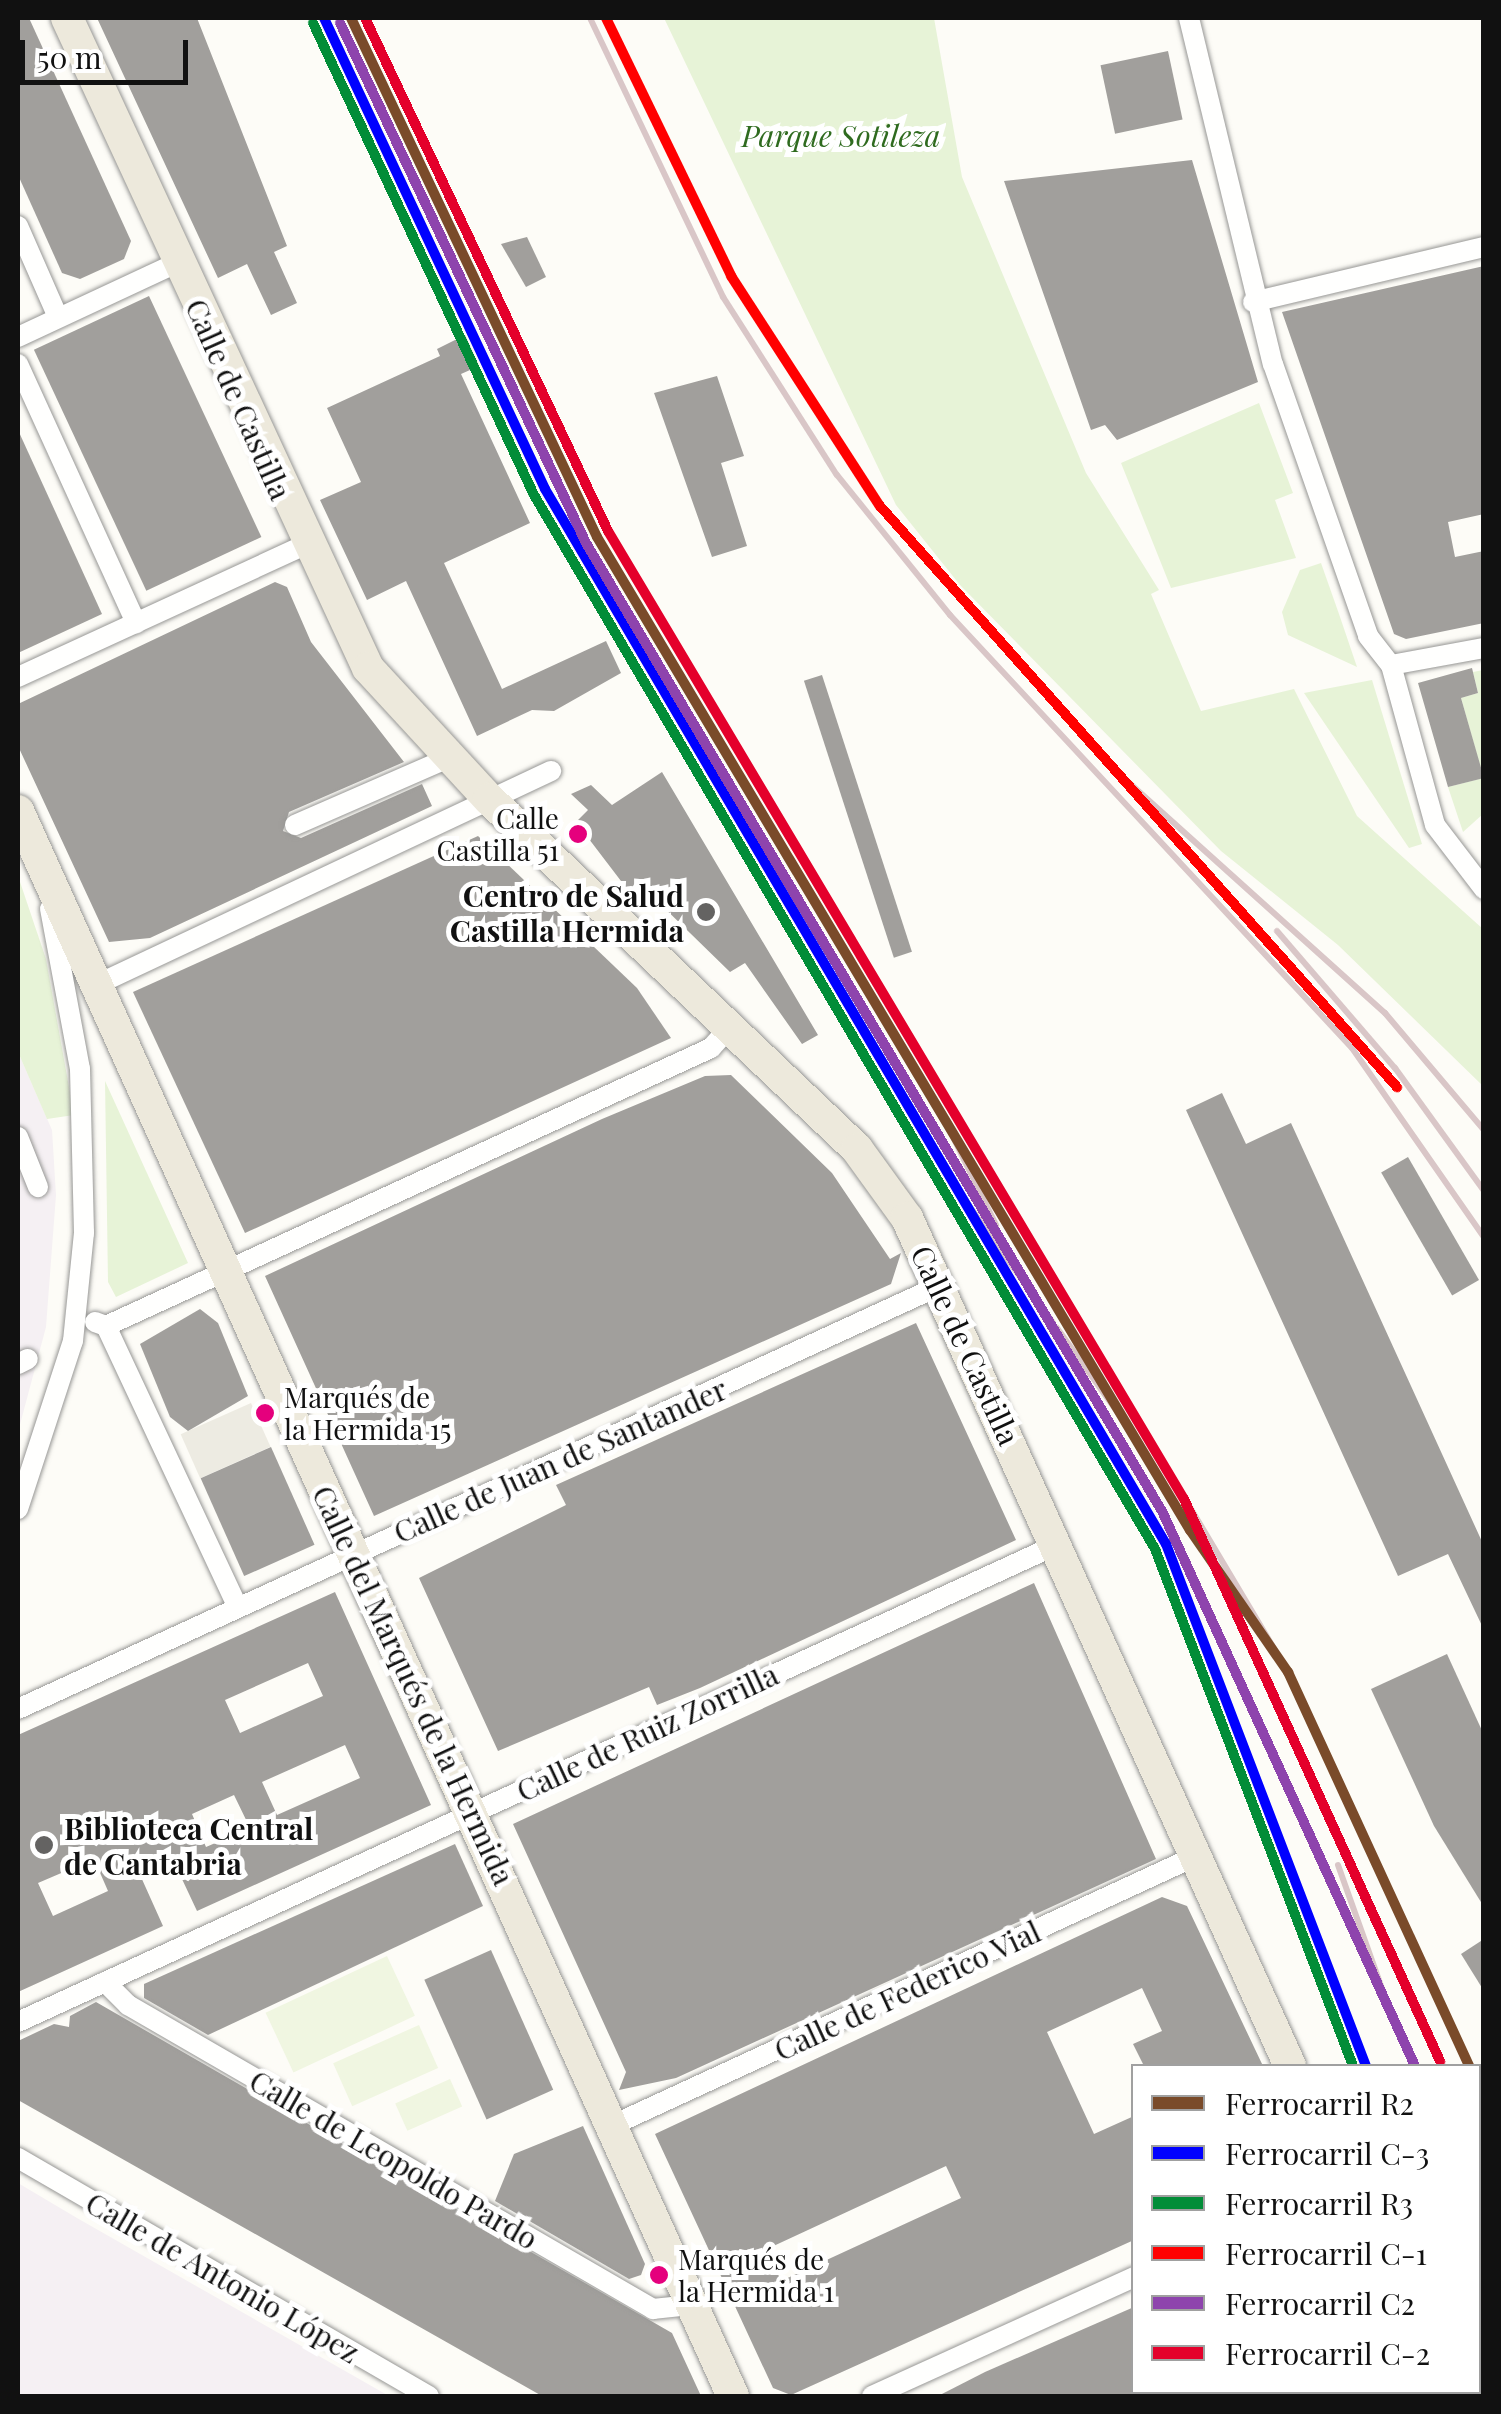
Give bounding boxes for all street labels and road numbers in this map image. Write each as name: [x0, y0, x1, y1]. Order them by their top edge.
street label: Calle de Castilla: [179, 293, 299, 505]
street label: Calle de Castilla: [904, 1240, 1028, 1450]
street label: Calle de Juan de Santander: [388, 1370, 732, 1550]
street label: Calle del Marqués de la Hermida: [305, 1479, 523, 1891]
street label: Calle de Ruiz Zorrilla: [511, 1656, 783, 1808]
street label: Calle de Federico Vial: [768, 1912, 1046, 2068]
street label: Calle de Leopoldo Pardo: [244, 2062, 544, 2256]
street label: Calle de Antonio López: [79, 2184, 367, 2370]

